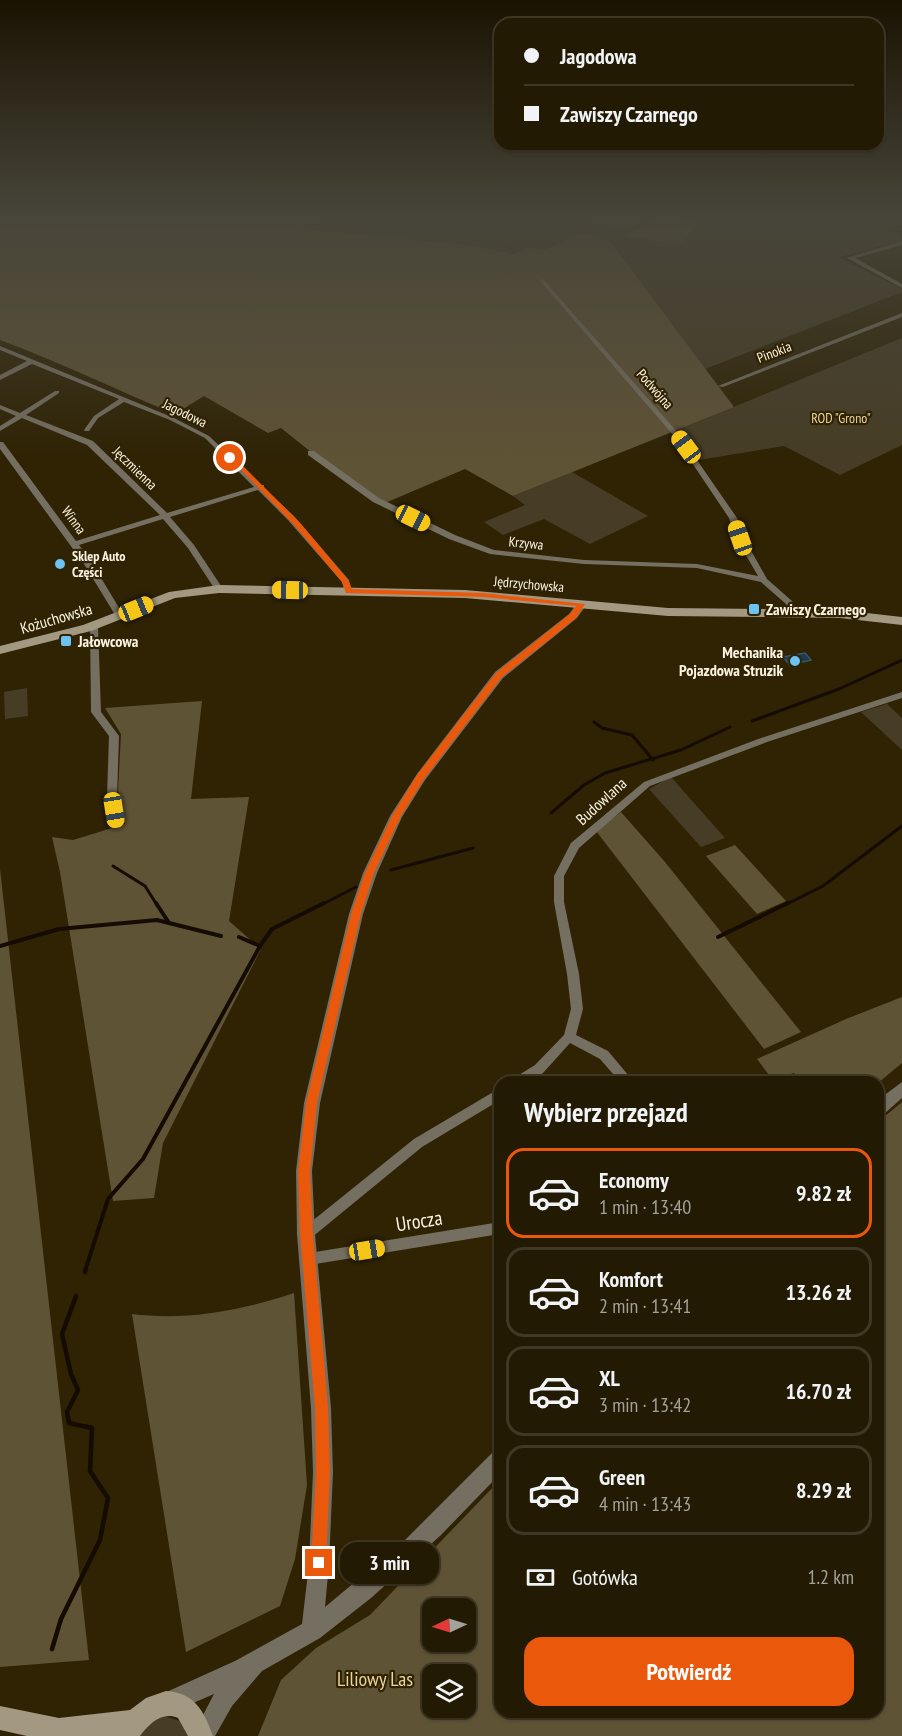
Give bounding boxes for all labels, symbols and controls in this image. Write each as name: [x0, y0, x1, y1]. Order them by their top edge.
text: Jagodowa: [560, 42, 637, 70]
text: Zawiszy Czarnego: [560, 100, 698, 128]
street label: Pinokia: [754, 337, 794, 367]
street label: Podwójna: [633, 365, 677, 413]
street label: Jagodowa: [159, 394, 210, 431]
park label: ROD "Grono": [811, 409, 871, 427]
car: [668, 427, 704, 467]
street label: Jęczmienna: [108, 442, 161, 493]
route start: [216, 444, 243, 471]
street label: Winna: [58, 502, 90, 538]
car: [393, 502, 433, 534]
car: [726, 518, 754, 558]
street label: Krzywa: [508, 532, 544, 554]
place label: Sklep Auto Części: [72, 547, 126, 581]
marker: Sklep Auto Części: [53, 557, 67, 571]
street label: Jędrzychowska: [492, 572, 565, 596]
car: [272, 581, 308, 599]
car: [116, 594, 156, 624]
street label: Kożuchowska: [18, 598, 94, 638]
place label: Zawiszy Czarnego: [766, 599, 866, 619]
marker: Zawiszy Czarnego: [747, 602, 761, 616]
place label: Jałowcowa: [77, 631, 139, 651]
marker: Jałowcowa: [59, 634, 73, 648]
place label: Mechanika Pojazdowa Struzik: [679, 642, 783, 680]
marker: Mechanika Pojazdowa Struzik: [788, 654, 802, 668]
street label: Budowlana: [572, 773, 630, 829]
car: [102, 791, 126, 829]
text: Wybierz przejazd: [524, 1095, 688, 1129]
icon: car: [527, 1166, 581, 1220]
text: Economy: [599, 1166, 669, 1194]
text: 9.82 zł: [796, 1179, 851, 1207]
text: 1 min · 13:40: [599, 1194, 691, 1220]
street label: Urocza: [394, 1205, 444, 1237]
car: [348, 1238, 386, 1262]
icon: car: [527, 1265, 581, 1319]
text: Komfort: [599, 1265, 663, 1293]
text: 13.26 zł: [786, 1278, 851, 1306]
text: 2 min · 13:41: [599, 1293, 691, 1319]
icon: car: [527, 1364, 581, 1418]
text: XL: [599, 1364, 620, 1392]
text: 16.70 zł: [786, 1377, 851, 1405]
text: 3 min · 13:42: [599, 1392, 691, 1418]
icon: car: [527, 1463, 581, 1517]
text: Green: [599, 1463, 645, 1491]
text: 8.29 zł: [796, 1476, 851, 1504]
text: 4 min · 13:43: [599, 1491, 691, 1517]
callout: 3 min: [340, 1542, 439, 1584]
route end: [305, 1549, 332, 1576]
text: 3 min: [369, 1550, 410, 1576]
icon: cash: [524, 1561, 557, 1594]
text: Gotówka: [572, 1563, 638, 1591]
text: 1.2 km: [807, 1564, 854, 1590]
north arrow: [422, 1598, 476, 1652]
map controls: [422, 1598, 476, 1718]
button: Potwierdź: [524, 1637, 854, 1706]
button: layers: [422, 1664, 476, 1718]
park label: Liliowy Las: [337, 1666, 413, 1692]

